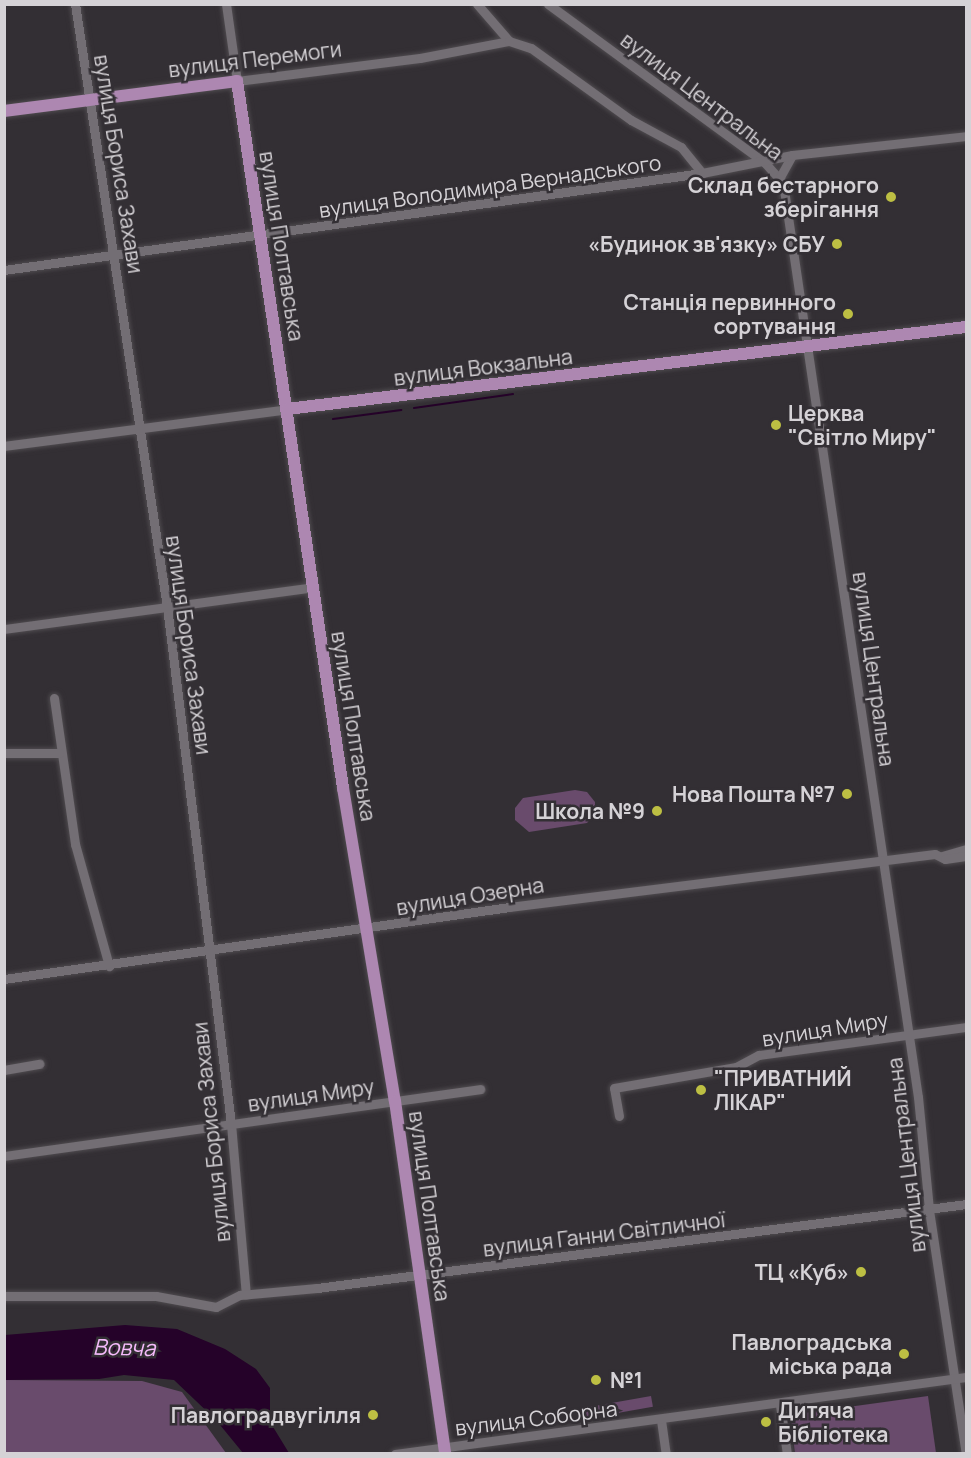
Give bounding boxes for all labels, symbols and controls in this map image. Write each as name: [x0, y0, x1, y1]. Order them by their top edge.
street label: вулиця Центральна: [616, 27, 788, 165]
street label: вулиця Перемоги: [167, 36, 343, 82]
street label: вулиця Бориса Захави: [89, 53, 149, 275]
street label: вулиця Полтавська: [255, 149, 309, 343]
street label: вулиця Володимира Вернадського: [317, 149, 663, 223]
place label: Склад бестарного зберігання: [688, 172, 879, 222]
marker: Склад бестарного зберігання: [884, 190, 898, 204]
place label: «Будинок зв'язку» СБУ: [588, 231, 825, 257]
marker: «Будинок зв'язку» СБУ: [830, 237, 844, 251]
place label: Станція первинного сортування: [624, 289, 836, 339]
marker: Станція первинного сортування: [841, 307, 855, 321]
street label: вулиця Вокзальна: [392, 344, 574, 390]
place label: Церква "Світло Миру": [788, 400, 937, 450]
marker: Церква "Світло Миру": [769, 418, 783, 432]
street label: вулиця Бориса Захави: [161, 534, 217, 756]
street label: вулиця Центральна: [848, 570, 900, 768]
street label: вулиця Полтавська: [327, 629, 381, 823]
place label: Нова Пошта №7: [672, 781, 835, 807]
marker: Нова Пошта №7: [840, 787, 854, 801]
place label: Школа №9: [535, 798, 645, 824]
marker: Школа №9: [650, 804, 664, 818]
street label: вулиця Озерна: [394, 872, 546, 920]
street label: вулиця Миру: [760, 1007, 890, 1051]
street label: вулиця Бориса Захави: [187, 1021, 235, 1243]
street label: вулиця Центральна: [882, 1056, 930, 1254]
place label: "ПРИВАТНИЙ ЛІКАР": [714, 1065, 852, 1115]
street label: вулиця Миру: [246, 1074, 376, 1116]
marker: "ПРИВАТНИЙ ЛІКАР": [692, 1081, 710, 1099]
street label: вулиця Полтавська: [404, 1109, 456, 1303]
street label: вулиця Ганни Світличної: [481, 1207, 727, 1261]
place label: ТЦ «Куб»: [755, 1259, 849, 1285]
marker: ТЦ «Куб»: [854, 1265, 868, 1279]
place label: Павлоградська міська рада: [731, 1329, 892, 1379]
water label: Вовча: [93, 1334, 155, 1362]
marker: Павлоградська міська рада: [897, 1347, 911, 1361]
place label: №1: [610, 1367, 643, 1393]
marker: №1: [587, 1371, 605, 1389]
street label: вулиця Соборна: [453, 1396, 619, 1440]
place label: Дитяча Бiблiотека: [778, 1397, 888, 1447]
place label: Павлоградвугілля: [171, 1402, 361, 1428]
marker: Павлоградвугілля: [366, 1408, 380, 1422]
marker: Дитяча Бiблiотека: [759, 1415, 773, 1429]

